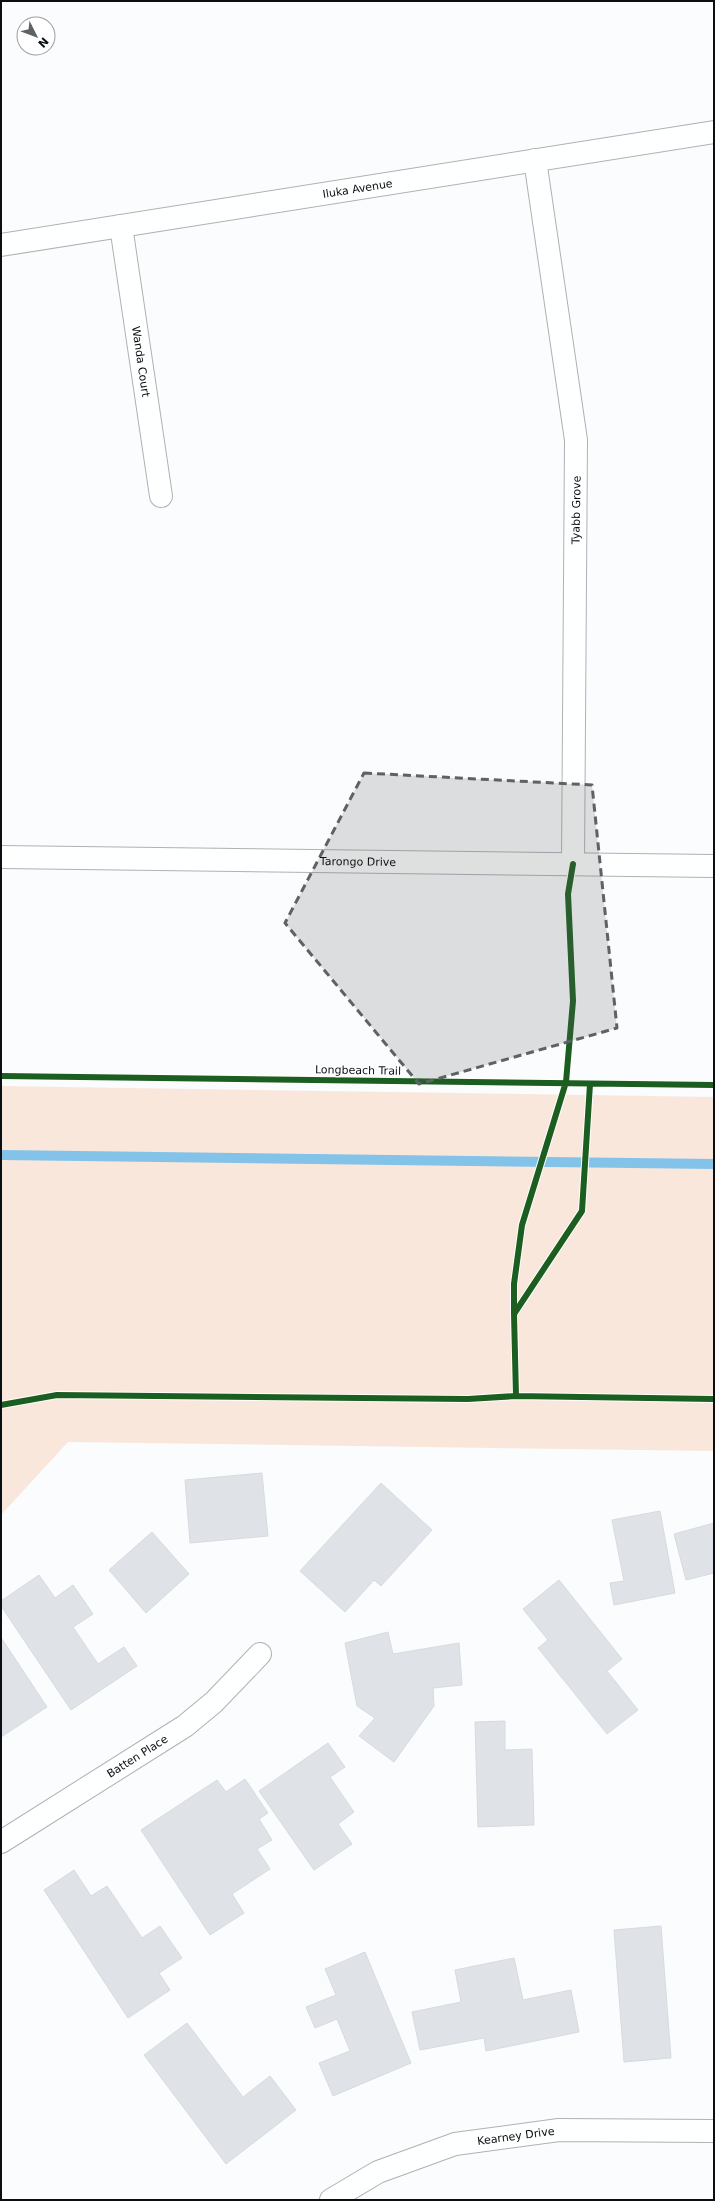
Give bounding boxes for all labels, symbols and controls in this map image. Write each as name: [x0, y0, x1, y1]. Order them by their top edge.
north arrow: [16, 16, 56, 56]
text: N: [35, 35, 51, 50]
street label: Iluka Avenue: [322, 177, 394, 201]
street label: Wanda Court: [129, 325, 152, 399]
street label: Tyabb Grove: [569, 475, 584, 545]
street label: Tarongo Drive: [319, 855, 396, 869]
street label: Longbeach Trail: [315, 1063, 401, 1078]
street label: Batten Place: [105, 1732, 171, 1781]
street label: Kearney Drive: [477, 2125, 555, 2148]

